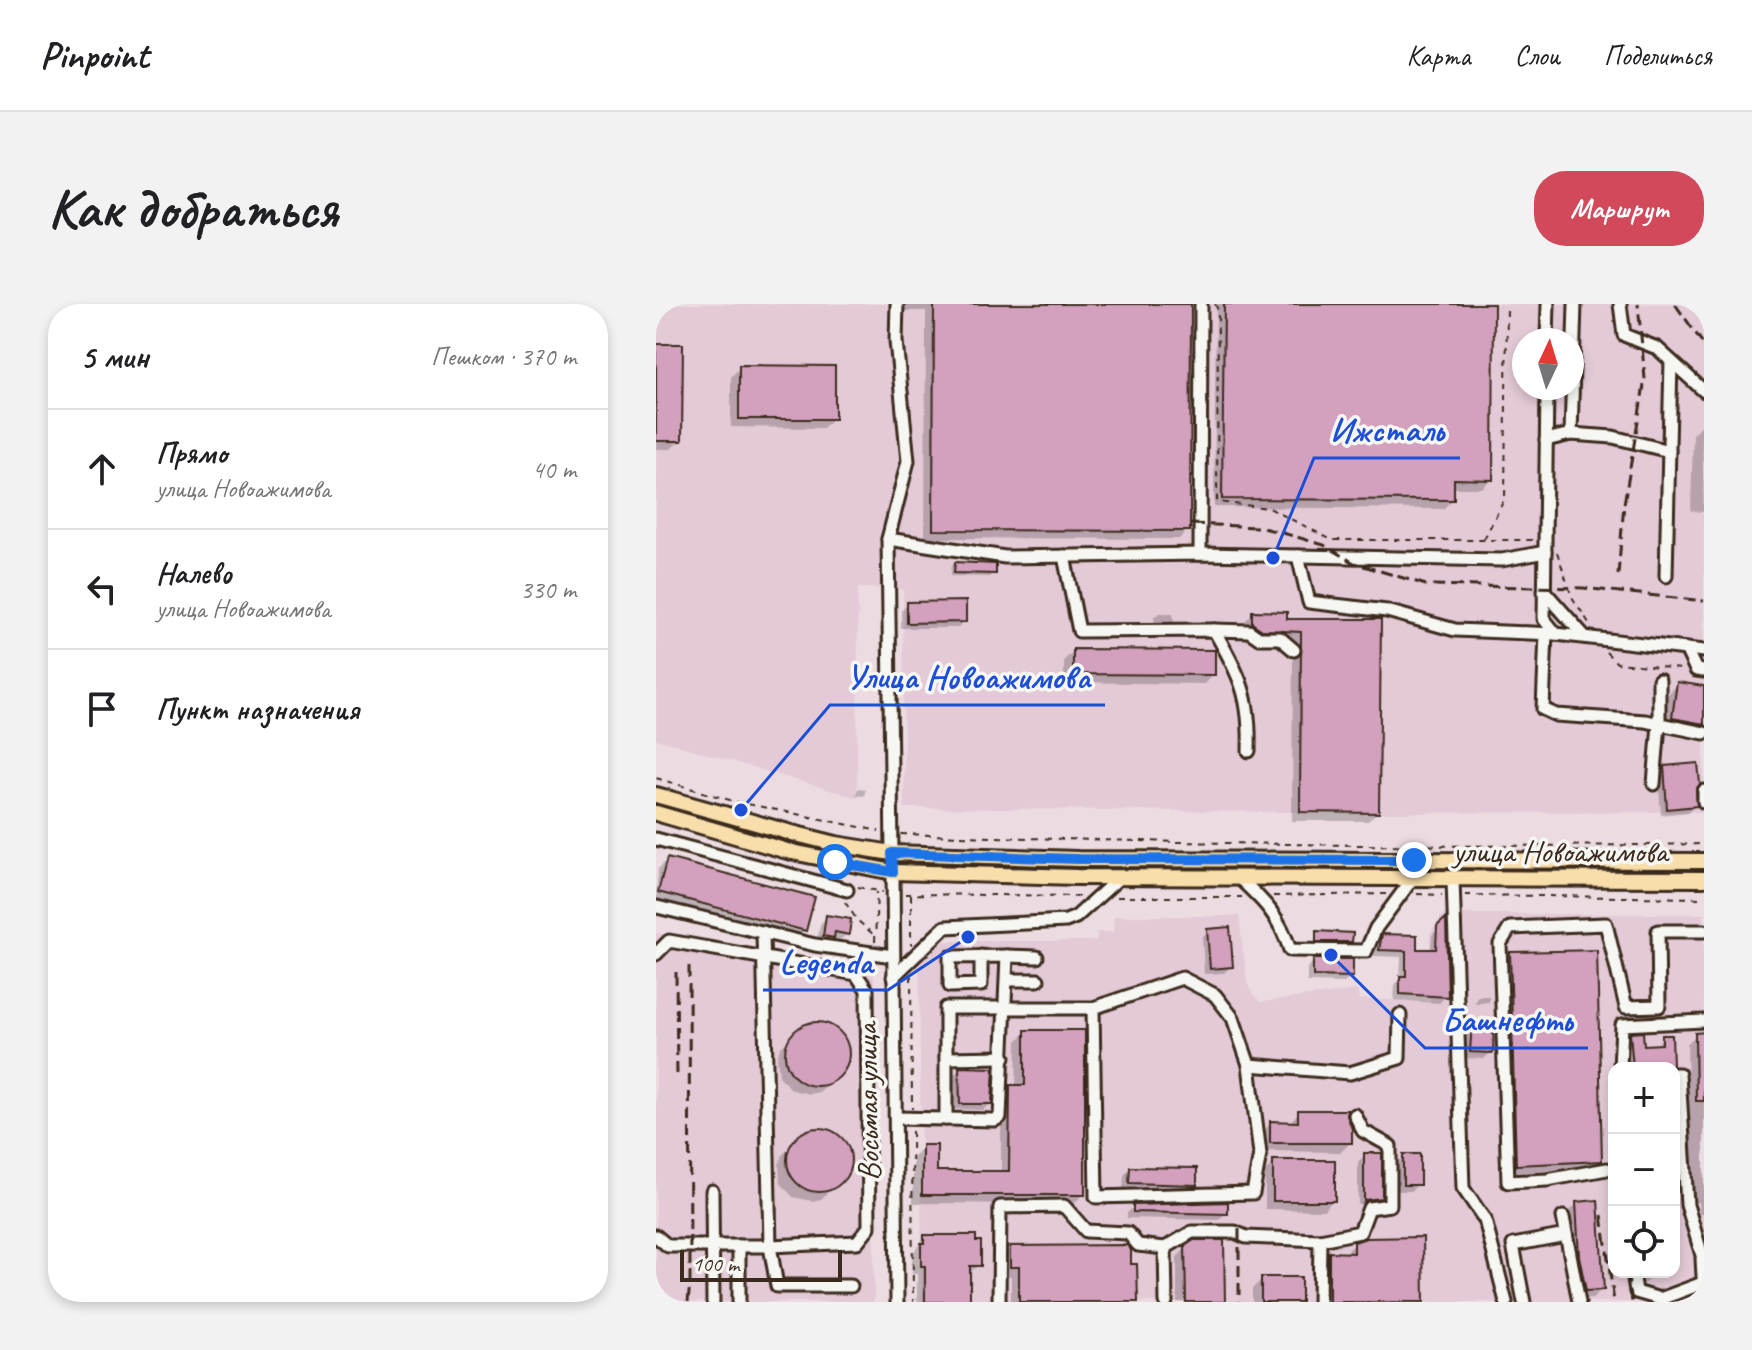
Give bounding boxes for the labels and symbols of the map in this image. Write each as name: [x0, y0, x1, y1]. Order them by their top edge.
north arrow: [1512, 328, 1584, 400]
callout: Ижсталь: [1314, 400, 1460, 458]
text: Ижсталь: [1330, 408, 1446, 451]
callout: Улица Новоажимова: [830, 647, 1105, 705]
text: Улица Новоажимова: [846, 655, 1092, 698]
street label: улица Новоажимова: [1451, 831, 1670, 872]
route end: [1396, 842, 1432, 878]
route start: [817, 844, 853, 880]
callout: Legenda: [763, 932, 888, 990]
text: Legenda: [779, 940, 875, 983]
callout: Башнефть: [1425, 990, 1588, 1048]
text: Башнефть: [1442, 998, 1575, 1041]
street label: Восьмая улица: [846, 1020, 889, 1181]
scale bar: [680, 1246, 842, 1282]

